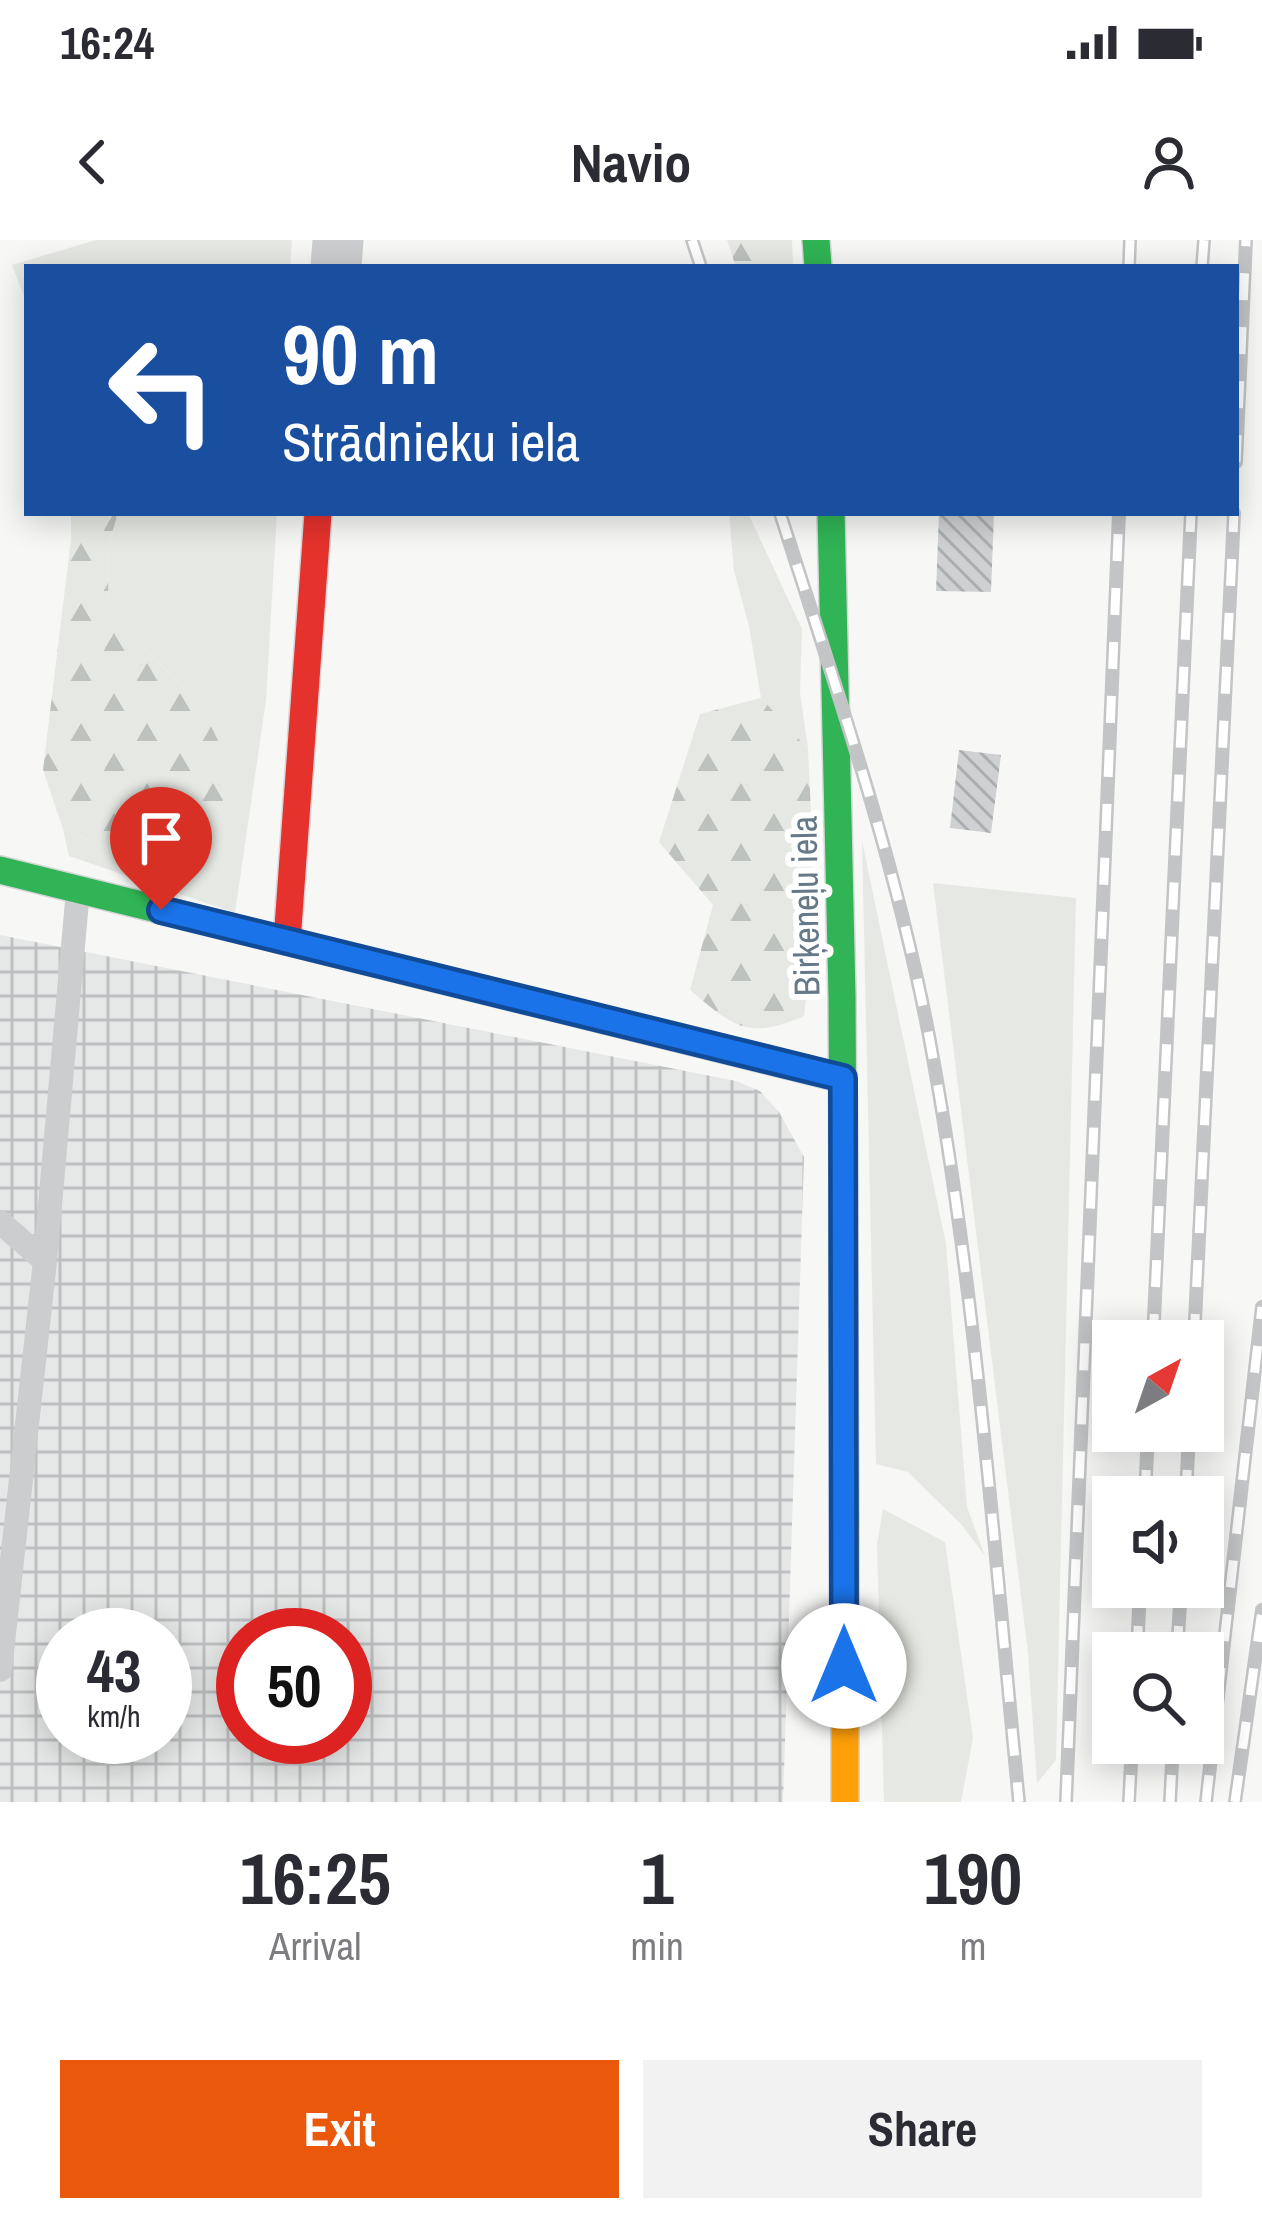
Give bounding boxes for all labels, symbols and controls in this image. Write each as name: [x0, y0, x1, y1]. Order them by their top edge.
text: 16:24: [60, 12, 154, 73]
text: Navio: [571, 126, 691, 199]
icon: back: [60, 129, 126, 195]
icon: person: [1136, 129, 1202, 195]
text: 90 m: [282, 297, 439, 410]
icon: left: [84, 312, 240, 468]
text: Strādnieku iela: [282, 405, 580, 478]
pin: [110, 787, 212, 910]
icon: arrive: [128, 805, 194, 871]
street label: Birķeneļu iela: [779, 815, 831, 997]
north arrow: [1092, 1320, 1224, 1452]
map controls: [1092, 1320, 1224, 1764]
button: sound: [1092, 1476, 1224, 1608]
position arrow: [781, 1603, 907, 1729]
speed limit sign: 50: [216, 1608, 372, 1764]
text: 43: [87, 1630, 141, 1711]
button: search: [1092, 1632, 1224, 1764]
text: km/h: [87, 1696, 141, 1736]
text: 16:25: [240, 1829, 391, 1926]
text: 1: [641, 1829, 674, 1926]
text: 190: [924, 1829, 1022, 1926]
text: Arrival: [269, 1920, 361, 1972]
text: min: [631, 1920, 684, 1972]
text: m: [960, 1920, 986, 1972]
button: Exit: [60, 2060, 619, 2198]
button: Share: [643, 2060, 1202, 2198]

